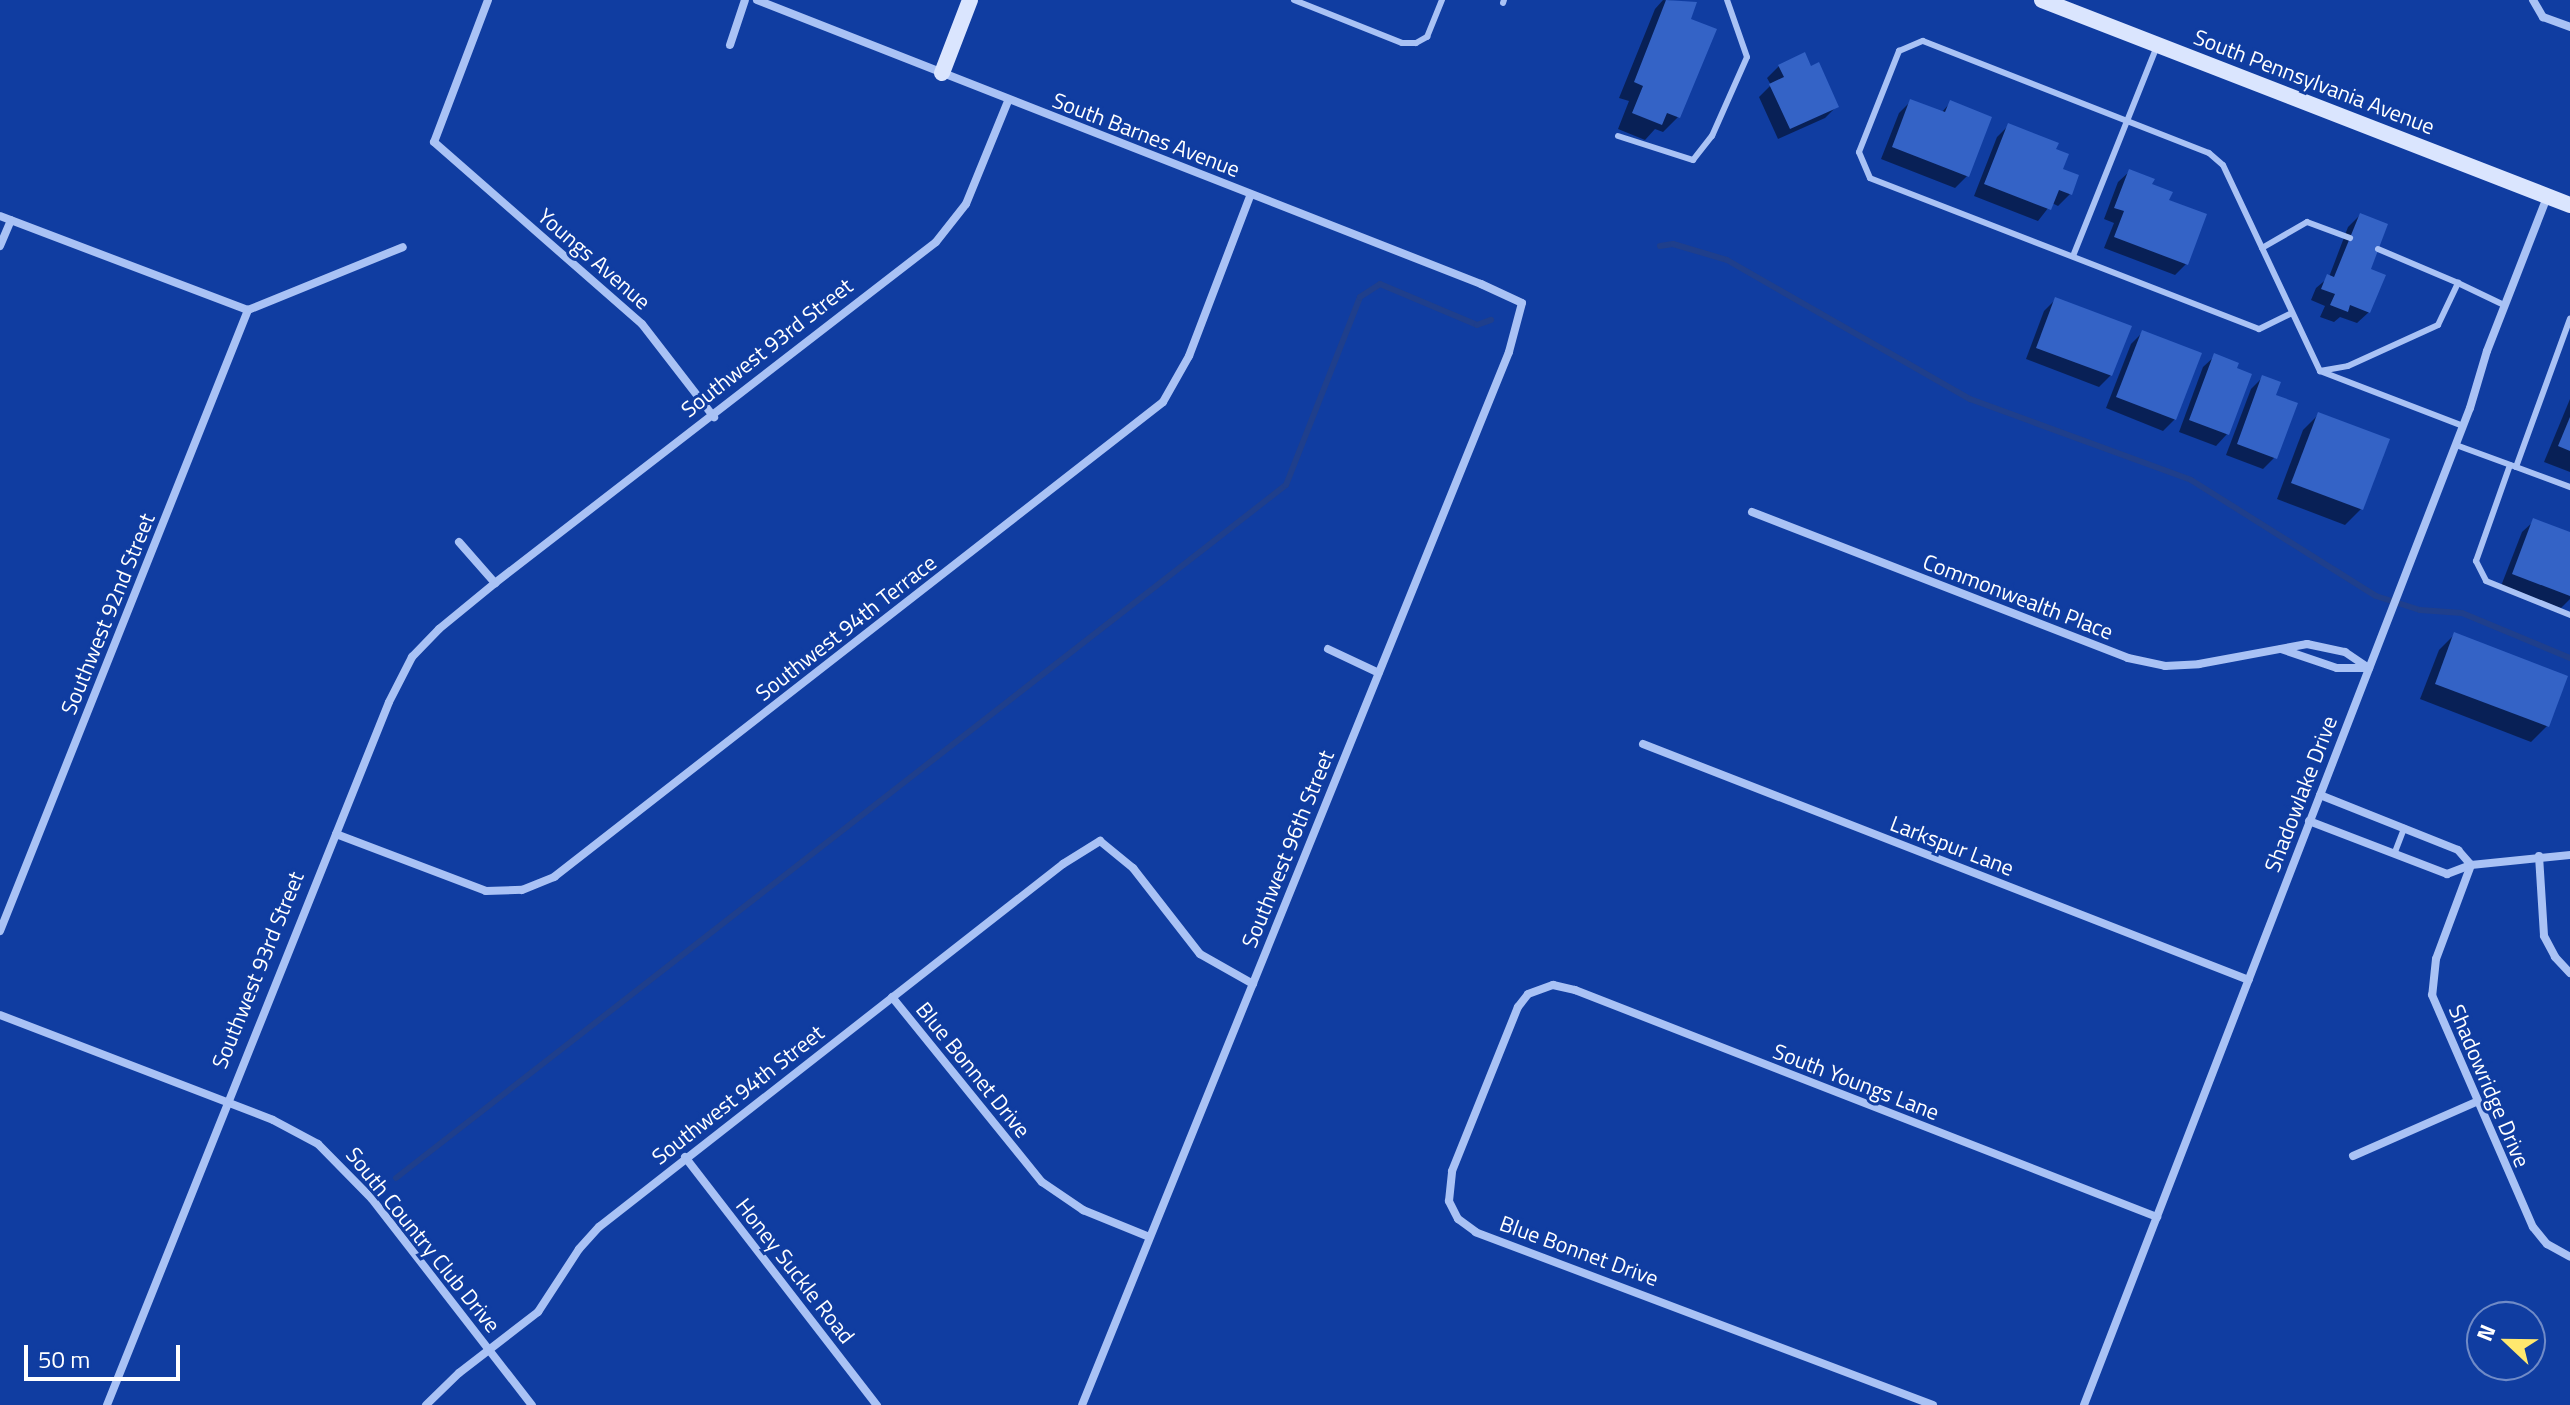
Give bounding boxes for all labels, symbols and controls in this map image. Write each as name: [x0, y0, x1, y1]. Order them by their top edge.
street label: South Pennsylvania Avenue: [2190, 24, 2438, 140]
street label: South Barnes Avenue: [1049, 87, 1243, 183]
street label: Youngs Avenue: [532, 203, 656, 315]
street label: Southwest 93rd Street: [676, 273, 858, 423]
street label: Southwest 92nd Street: [56, 509, 160, 719]
street label: Southwest 94th Terrace: [751, 549, 941, 707]
street label: Commonwealth Place: [1919, 549, 2117, 645]
street label: Shadowlake Drive: [2259, 712, 2343, 876]
street label: Southwest 96th Street: [1236, 746, 1340, 952]
street label: Larkspur Lane: [1887, 810, 2017, 882]
street label: Southwest 93rd Street: [206, 868, 310, 1072]
street label: Blue Bonnet Drive: [910, 997, 1036, 1143]
street label: Shadowridge Drive: [2443, 1001, 2535, 1171]
street label: Southwest 94th Street: [647, 1020, 829, 1170]
street label: South Youngs Lane: [1769, 1038, 1943, 1126]
street label: South Country Club Drive: [340, 1142, 506, 1338]
street label: Honey Suckle Road: [730, 1193, 860, 1349]
street label: Blue Bonnet Drive: [1496, 1210, 1662, 1292]
north arrow: [2466, 1301, 2546, 1381]
text: N: [2467, 1319, 2504, 1346]
scale bar: [28, 1329, 184, 1379]
text: 50 m: [38, 1341, 90, 1377]

